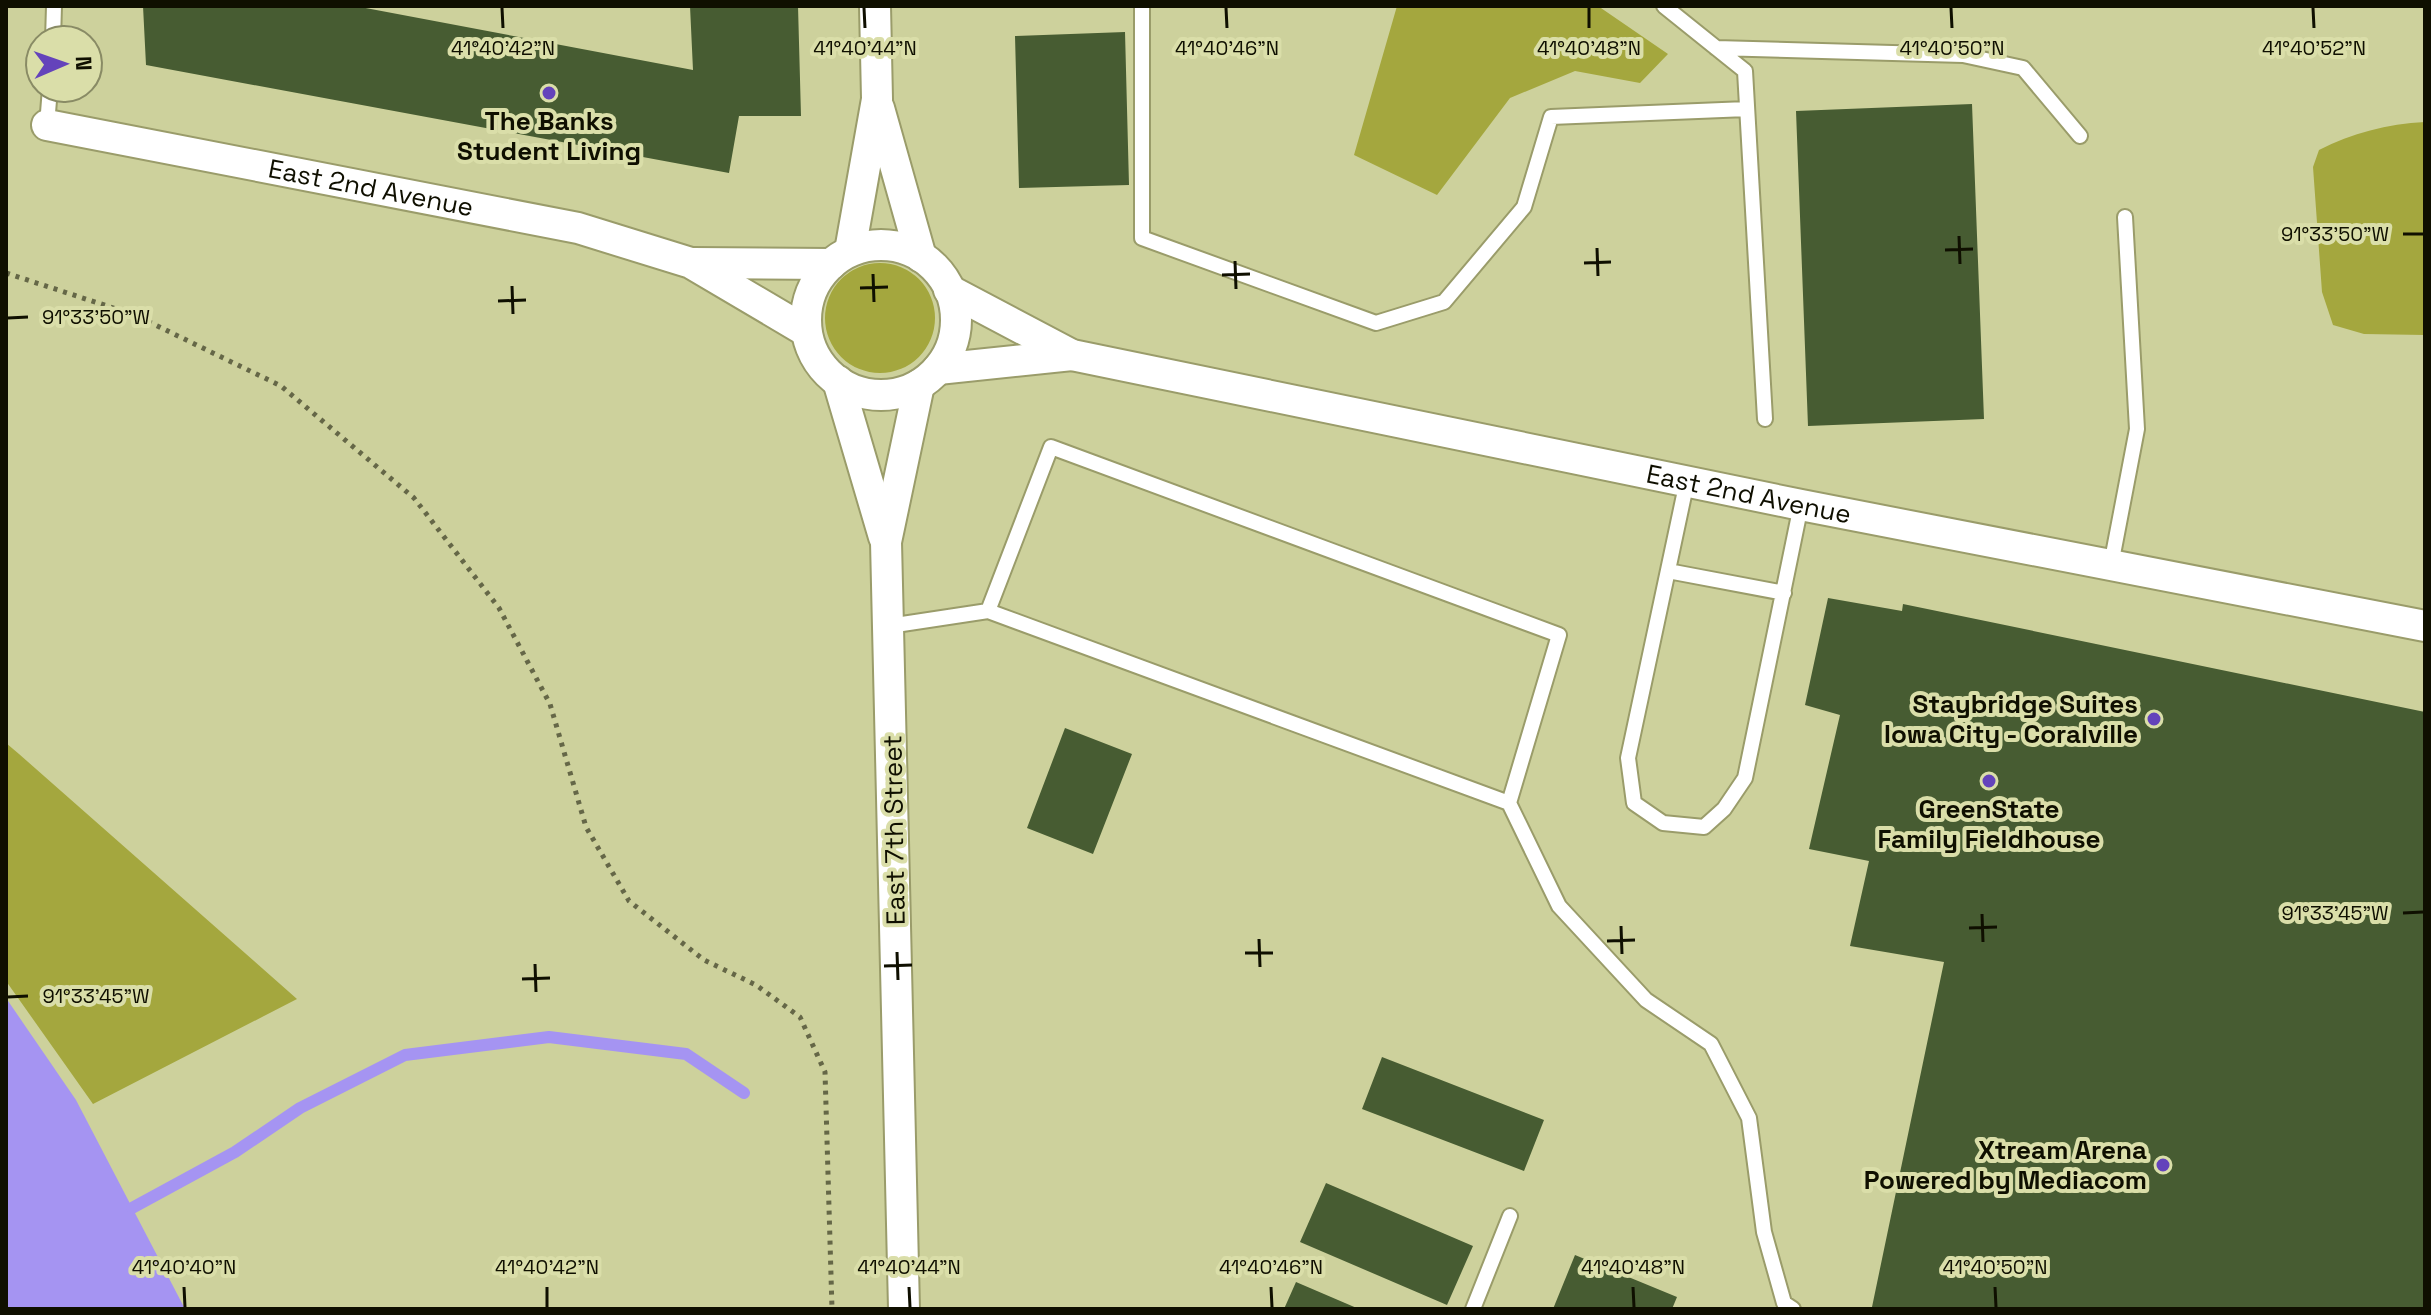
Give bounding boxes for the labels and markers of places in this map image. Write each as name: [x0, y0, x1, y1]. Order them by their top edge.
marker: The Banks Student Living: [540, 84, 558, 102]
place label: The Banks Student Living: [457, 104, 641, 168]
place label: Staybridge Suites Iowa City - Coralville: [1884, 687, 2138, 751]
marker: Staybridge Suites Iowa City - Coralville: [2145, 710, 2163, 728]
marker: GreenState Family Fieldhouse: [1980, 772, 1998, 790]
place label: GreenState Family Fieldhouse: [1877, 792, 2101, 856]
place label: Xtream Arena Powered by Mediacom: [1864, 1133, 2147, 1197]
marker: Xtream Arena Powered by Mediacom: [2154, 1156, 2172, 1174]

